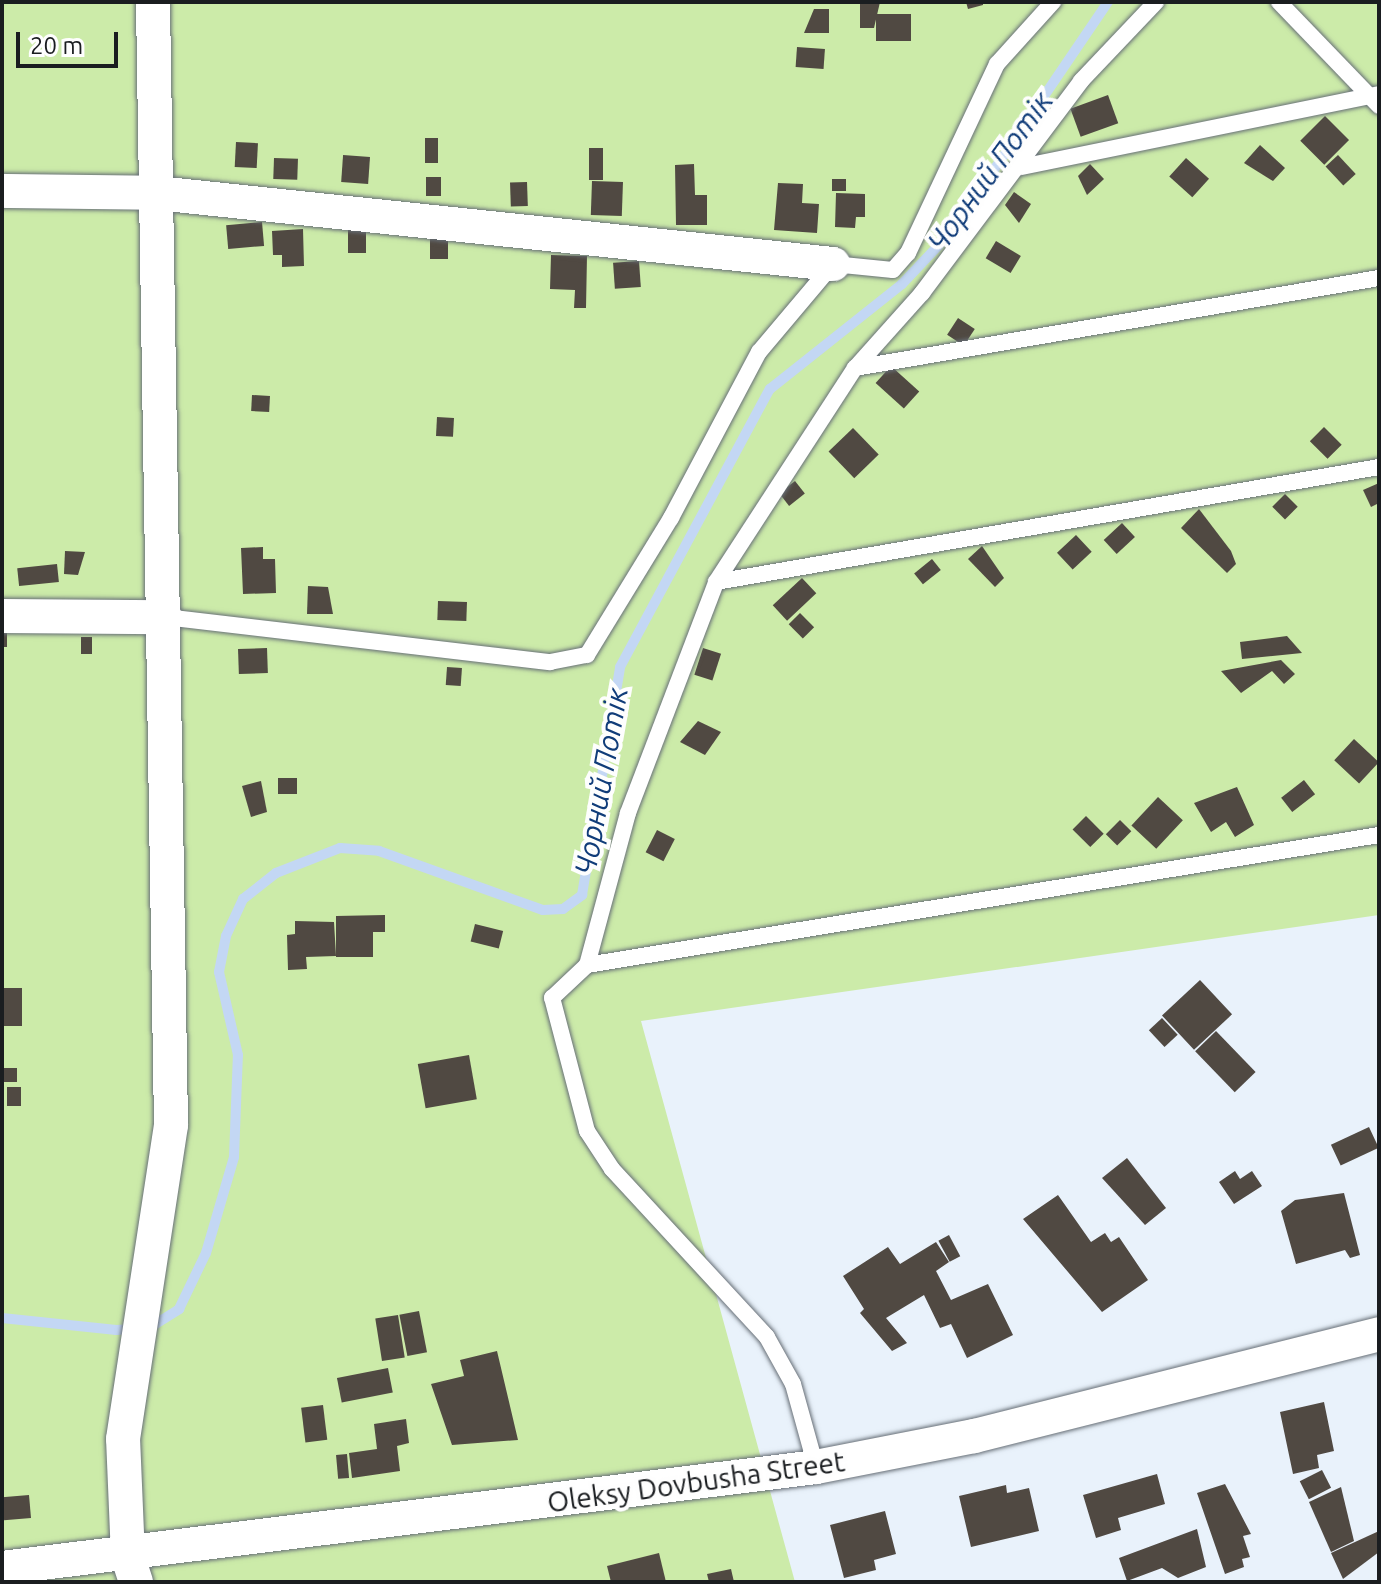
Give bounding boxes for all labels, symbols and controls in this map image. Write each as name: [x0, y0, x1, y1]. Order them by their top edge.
scale bar: [20, 16, 122, 66]
text: 20 m: [30, 32, 83, 59]
water label: Чорний Потік: [920, 84, 1060, 258]
water label: Чорний Потік: [567, 684, 635, 878]
street label: Oleksy Dovbusha Street: [545, 1444, 847, 1520]

